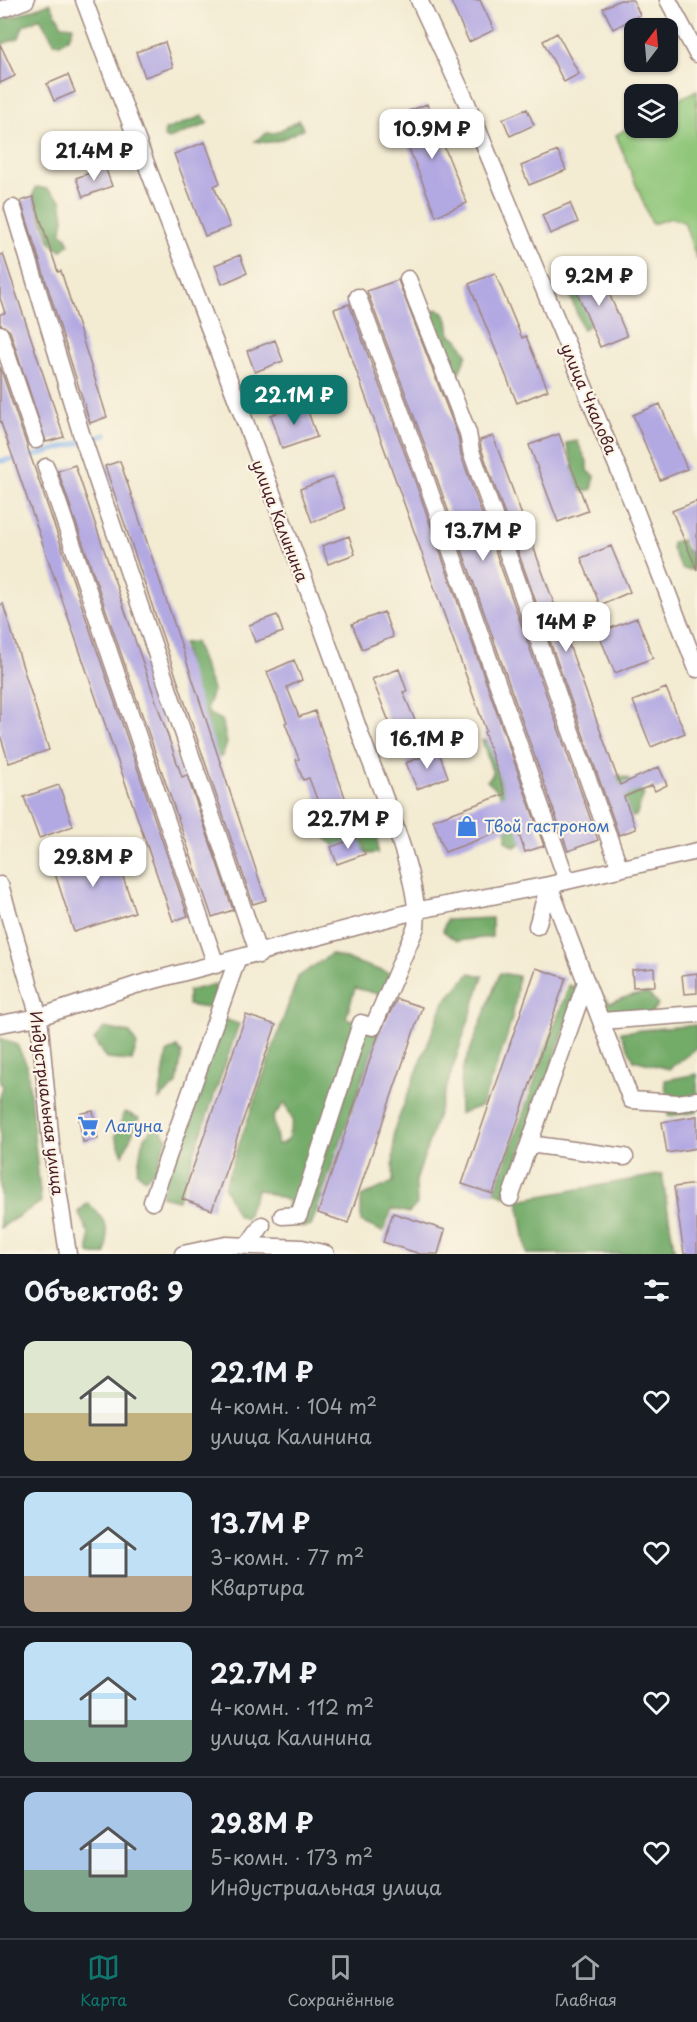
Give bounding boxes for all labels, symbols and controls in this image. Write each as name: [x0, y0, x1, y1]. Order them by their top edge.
north arrow: [624, 18, 678, 72]
map controls: [624, 18, 678, 138]
button: layers: [624, 84, 678, 138]
pin: 10.9M ₽: [377, 109, 487, 160]
text: 10.9M ₽: [393, 113, 471, 143]
pin: 21.4M ₽: [39, 131, 149, 182]
text: 21.4M ₽: [55, 135, 133, 165]
pin: 9.2M ₽: [550, 256, 648, 307]
text: 9.2M ₽: [565, 260, 633, 290]
street label: улица Чкалова: [556, 339, 624, 458]
pin: 22.1M ₽: [239, 375, 349, 426]
text: 22.1M ₽: [254, 379, 334, 409]
street label: улица Калинина: [247, 456, 315, 585]
pin: 13.7M ₽: [428, 511, 538, 562]
text: 13.7M ₽: [445, 515, 522, 545]
pin: 14M ₽: [524, 602, 608, 653]
text: 14M ₽: [536, 606, 596, 636]
pin: 16.1M ₽: [372, 719, 482, 770]
text: 16.1M ₽: [390, 723, 464, 753]
pin: 22.7M ₽: [293, 799, 403, 850]
text: 22.7M ₽: [307, 803, 389, 833]
place label: Твой гастроном: [484, 813, 610, 837]
shop icon: Твой гастроном: [455, 814, 479, 838]
pin: 29.8M ₽: [38, 837, 148, 888]
text: 29.8M ₽: [53, 841, 133, 871]
street label: Индустриальная улица: [25, 1009, 71, 1196]
place label: Лагуна: [105, 1113, 163, 1137]
supermarket icon: Лагуна: [76, 1114, 100, 1138]
text: Объектов: 9: [24, 1271, 183, 1310]
icon: filters: [640, 1274, 673, 1307]
text: 22.1M ₽: [210, 1352, 313, 1391]
icon: home: [72, 1365, 144, 1437]
icon: heart: [640, 1385, 673, 1418]
text: 4-комн. · 104 m²: [210, 1391, 377, 1421]
text: улица Калинина: [210, 1421, 372, 1451]
text: 13.7M ₽: [210, 1503, 310, 1542]
icon: home: [72, 1516, 144, 1588]
icon: heart: [640, 1536, 673, 1569]
text: 3-комн. · 77 m²: [210, 1542, 364, 1572]
text: Квартира: [210, 1572, 304, 1602]
text: 22.7M ₽: [210, 1653, 317, 1692]
icon: home: [72, 1666, 144, 1738]
icon: heart: [640, 1686, 673, 1719]
text: 4-комн. · 112 m²: [210, 1692, 374, 1722]
text: улица Калинина: [210, 1722, 372, 1752]
text: 29.8M ₽: [210, 1803, 313, 1842]
icon: home: [72, 1816, 144, 1888]
icon: heart: [640, 1836, 673, 1869]
text: 5-комн. · 173 m²: [210, 1842, 373, 1872]
text: Индустриальная улица: [210, 1872, 442, 1902]
tab: Карта: [80, 1951, 127, 2011]
tab: Сохранённые: [288, 1951, 394, 2011]
tab: Главная: [555, 1951, 617, 2011]

